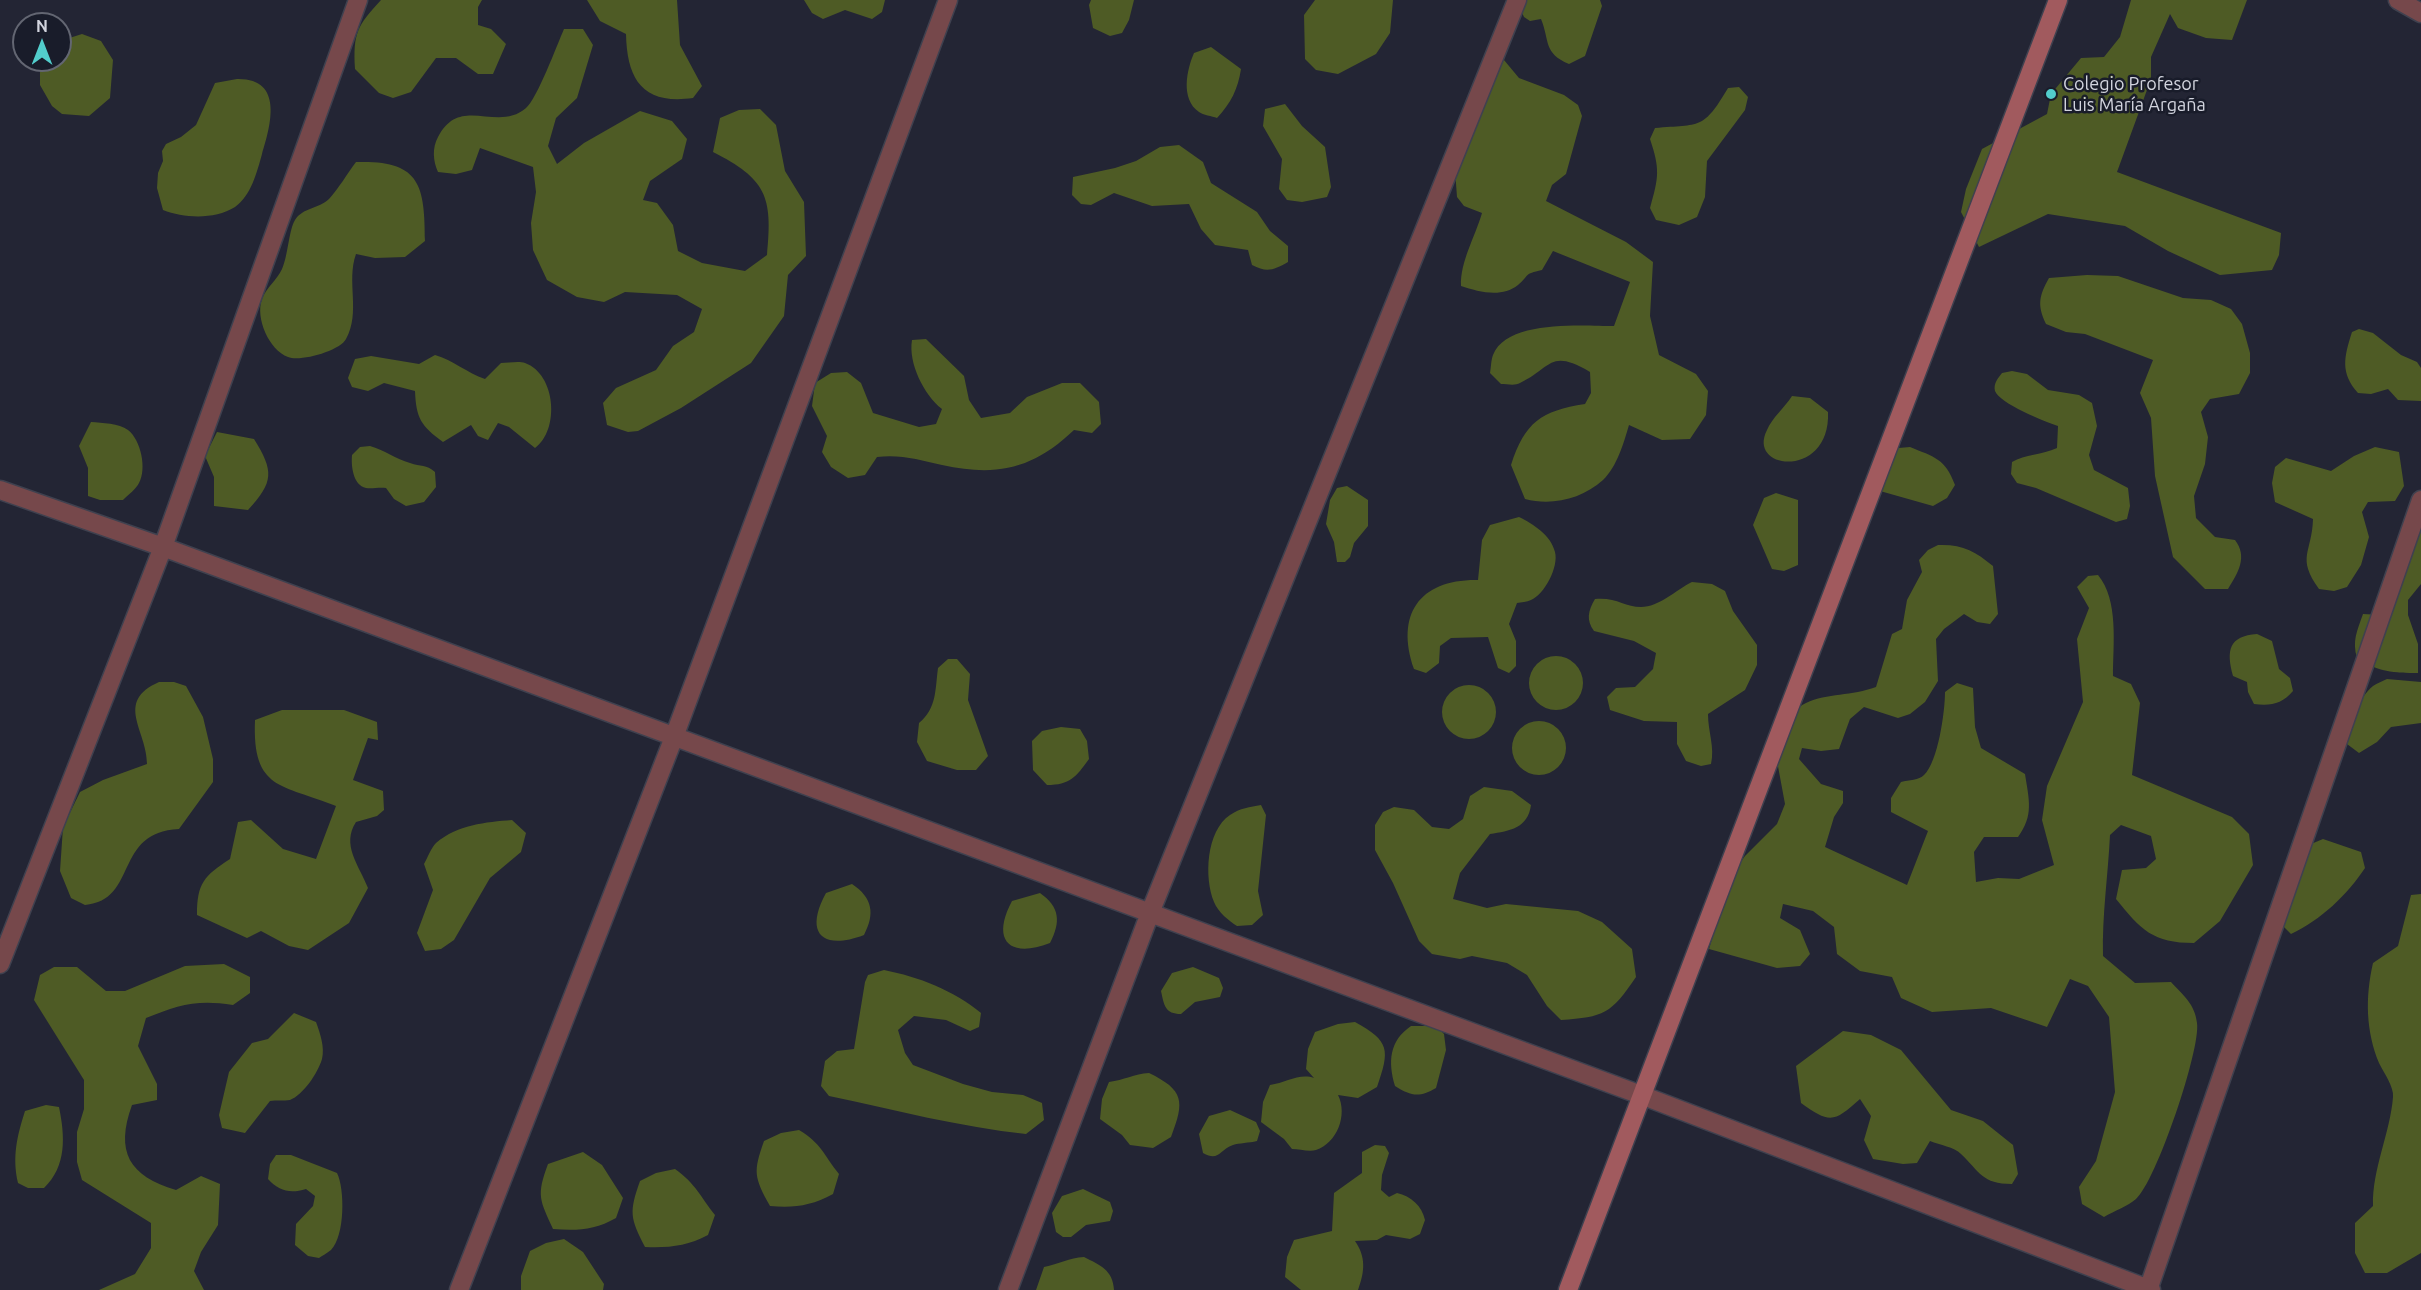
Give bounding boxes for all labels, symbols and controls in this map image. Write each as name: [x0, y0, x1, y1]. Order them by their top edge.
north arrow: [12, 12, 72, 72]
text: N: [36, 17, 48, 35]
place label: Colegio Profesor Luis María Argaña: [2063, 73, 2206, 116]
marker: Colegio Profesor Luis María Argaña: [2044, 87, 2058, 101]

